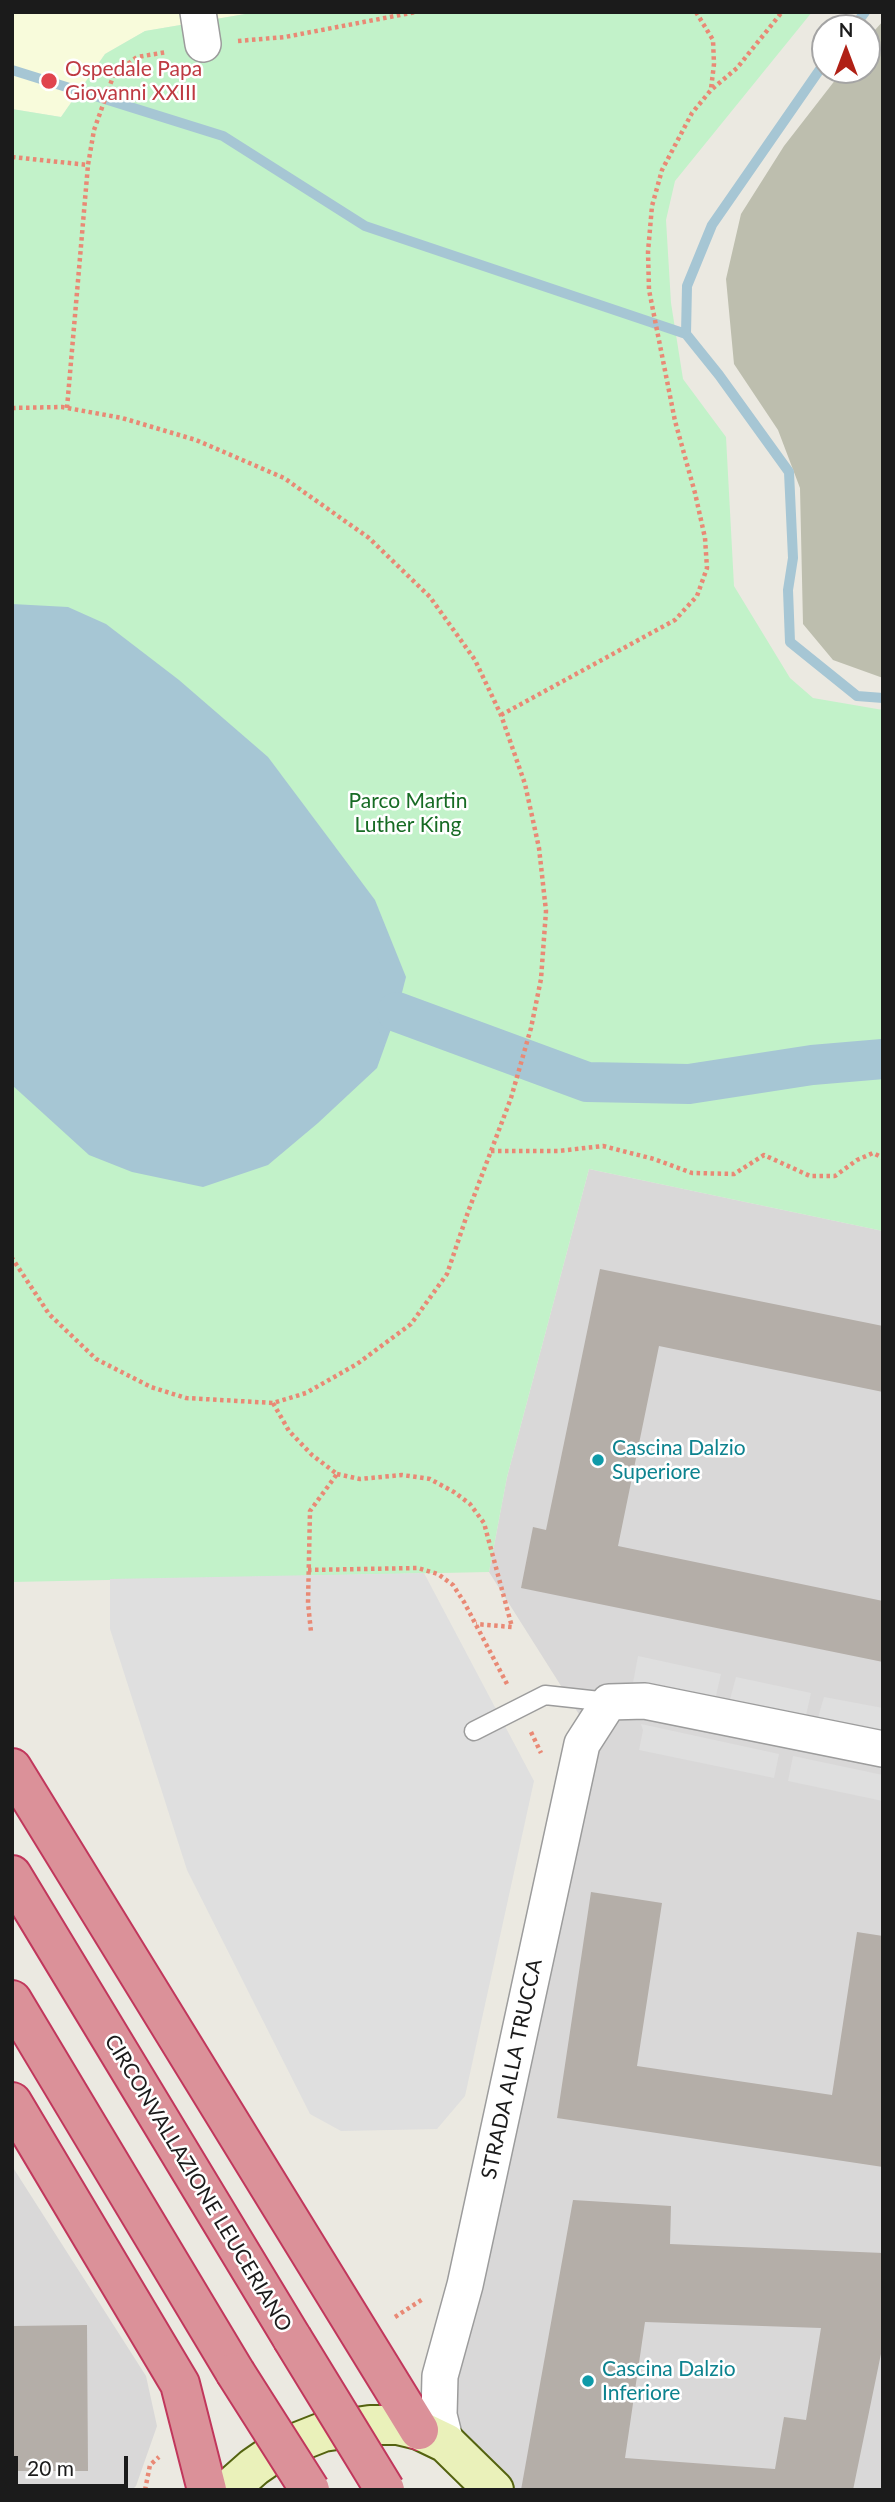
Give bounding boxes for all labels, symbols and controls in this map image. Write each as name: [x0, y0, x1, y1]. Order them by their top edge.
north arrow: [811, 14, 881, 84]
text: N: [839, 18, 853, 41]
place label: Ospedale Papa Giovanni XXIII: [65, 56, 202, 106]
marker: Ospedale Papa Giovanni XXIII: [39, 71, 59, 91]
park label: Parco Martin Luther King: [349, 788, 467, 838]
place label: Cascina Dalzio Superiore: [612, 1435, 746, 1485]
marker: Cascina Dalzio Superiore: [590, 1452, 606, 1468]
street label: STRADA ALLA TRUCCA: [476, 1957, 548, 2181]
street label: CIRCONVALLAZIONE LEUCERIANO: [99, 2030, 297, 2336]
place label: Cascina Dalzio Inferiore: [602, 2356, 736, 2406]
marker: Cascina Dalzio Inferiore: [580, 2373, 596, 2389]
scale bar: [18, 2442, 131, 2486]
text: 20 m: [27, 2455, 74, 2480]

